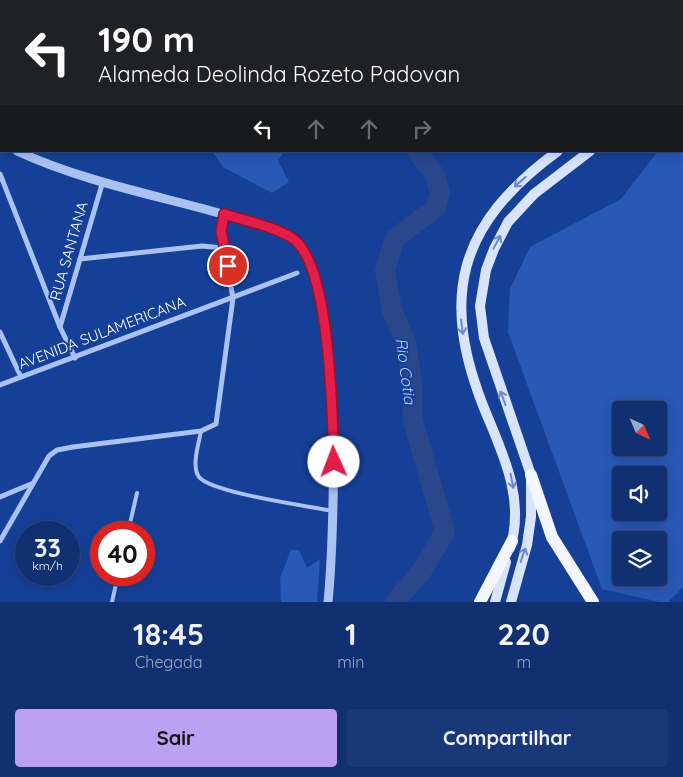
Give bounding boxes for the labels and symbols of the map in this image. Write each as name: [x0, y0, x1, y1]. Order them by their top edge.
one-way arrow: [514, 177, 527, 188]
street label: RUA SANTANA: [45, 199, 92, 303]
one-way arrow: [493, 235, 503, 249]
pin: [207, 245, 249, 287]
street label: AVENIDA SULAMERICANA: [15, 292, 188, 373]
one-way arrow: [457, 319, 467, 335]
water label: Rio Cotia: [391, 337, 421, 407]
one-way arrow: [498, 391, 507, 406]
north arrow: [612, 401, 668, 456]
position arrow: [307, 435, 359, 487]
one-way arrow: [507, 473, 517, 489]
speed limit sign: 40: [90, 521, 155, 586]
one-way arrow: [519, 548, 528, 563]

